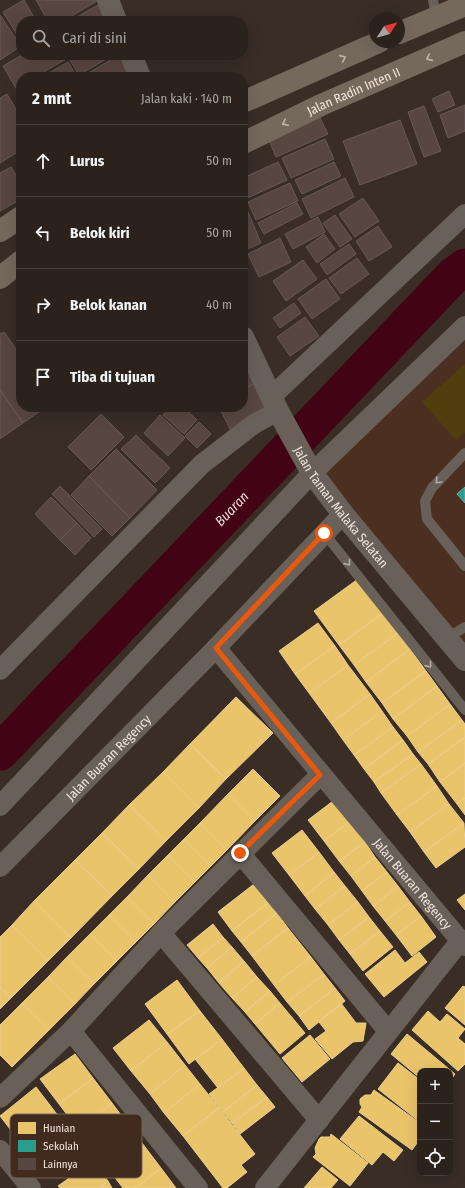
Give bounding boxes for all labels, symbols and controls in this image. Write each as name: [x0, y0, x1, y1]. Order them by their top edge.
north arrow: [369, 12, 405, 48]
search box: [16, 16, 248, 60]
icon: search: [30, 27, 52, 49]
text: Cari di sini: [62, 29, 127, 47]
one-way arrow: [426, 53, 433, 61]
one-way arrow: [339, 55, 346, 63]
street label: Jalan Radin Inten II: [304, 64, 402, 118]
text: 2 mnt: [32, 88, 71, 109]
text: Jalan kaki · 140 m: [141, 91, 232, 106]
one-way arrow: [282, 118, 290, 126]
icon: ahead: [32, 150, 54, 172]
text: Lurus: [70, 152, 104, 170]
text: 50 m: [206, 153, 232, 168]
icon: left: [32, 222, 54, 244]
text: Belok kiri: [70, 224, 130, 242]
text: 50 m: [206, 225, 232, 240]
icon: right: [32, 294, 54, 316]
text: Belok kanan: [70, 296, 147, 314]
text: 40 m: [206, 297, 232, 312]
icon: arrive: [32, 366, 54, 388]
text: Tiba di tujuan: [70, 368, 155, 386]
street label: Jalan Taman Malaka Selatan: [291, 443, 392, 570]
one-way arrow: [435, 476, 443, 484]
water label: Buaran: [211, 488, 252, 529]
route start: [315, 524, 333, 542]
one-way arrow: [343, 559, 350, 566]
one-way arrow: [424, 660, 431, 667]
street label: Jalan Buaran Regency: [63, 711, 154, 803]
street label: Jalan Buaran Regency: [370, 835, 455, 932]
route end: [231, 844, 249, 862]
map controls: [417, 1068, 453, 1176]
button: +: [417, 1068, 453, 1104]
button: −: [417, 1104, 453, 1140]
legend: [10, 1114, 142, 1178]
text: Hunian: [43, 1122, 75, 1135]
text: Sekolah: [43, 1140, 79, 1153]
button: locate: [417, 1140, 453, 1176]
text: Lainnya: [43, 1158, 78, 1171]

